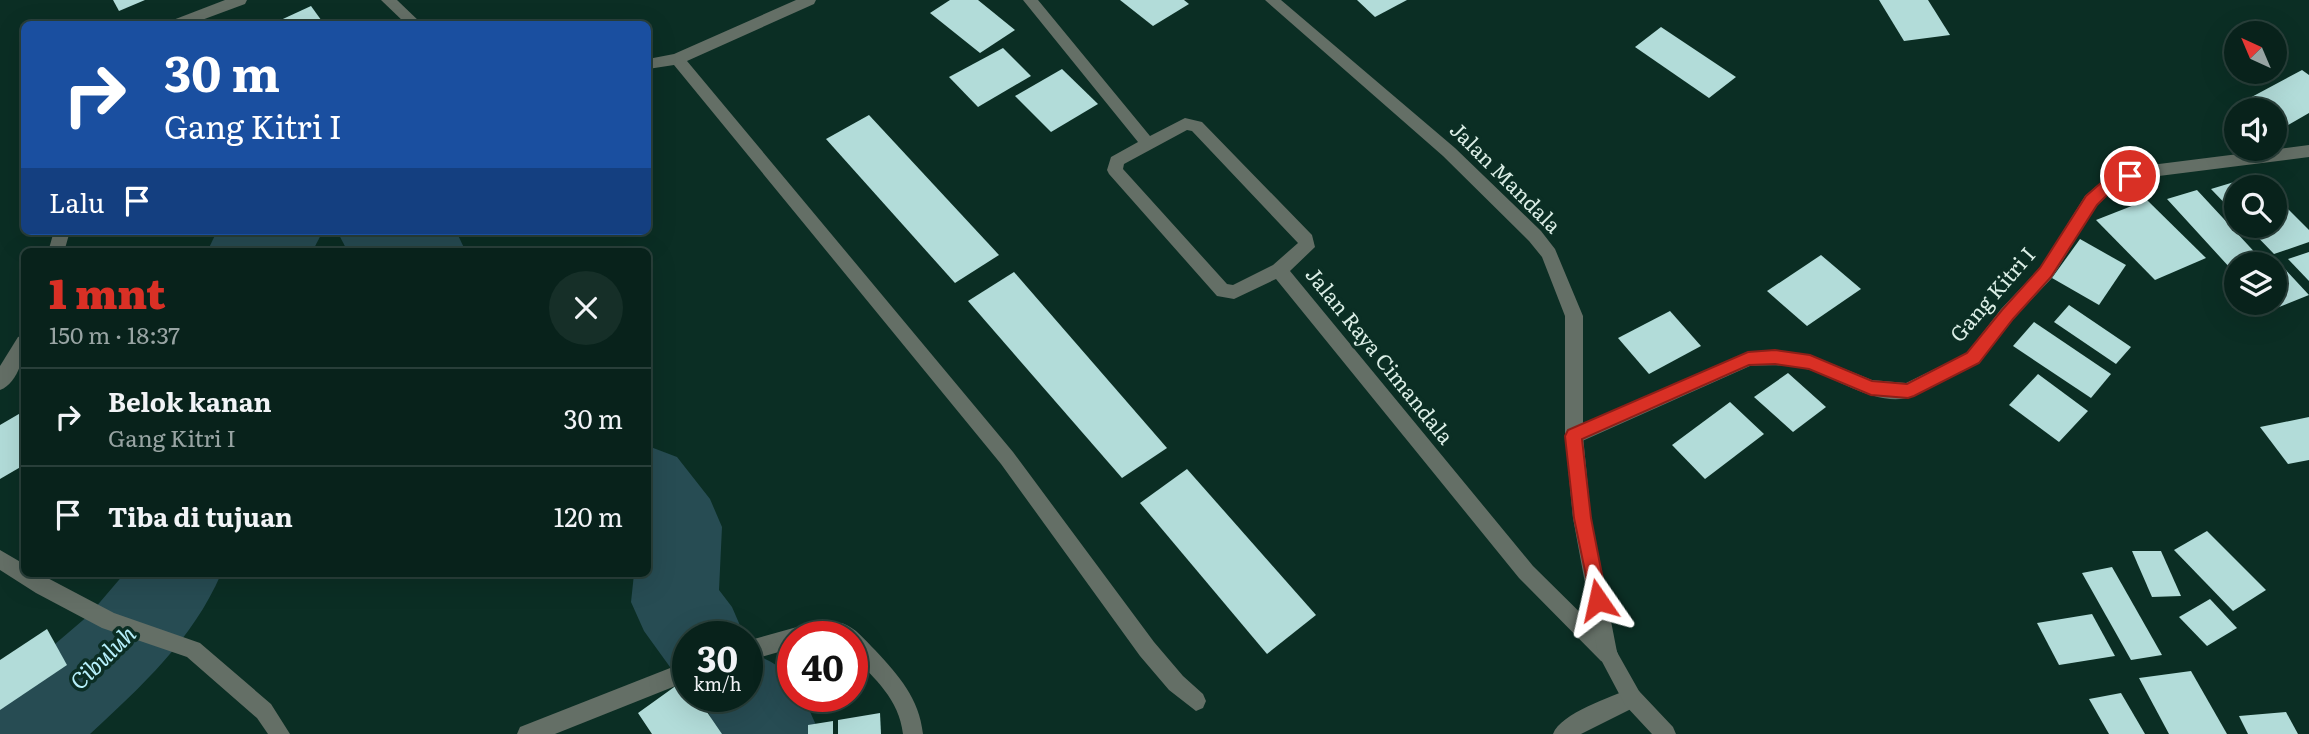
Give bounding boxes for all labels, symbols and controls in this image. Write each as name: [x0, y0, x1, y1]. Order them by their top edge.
north arrow: [2224, 21, 2287, 84]
map controls: [2224, 21, 2287, 315]
text: 30 m: [164, 34, 280, 107]
icon: right: [49, 49, 140, 140]
button: sound: [2224, 98, 2287, 161]
text: Gang Kitri I: [164, 101, 342, 149]
street label: Jalan Mandala: [1444, 113, 1570, 239]
pin: [2100, 146, 2160, 206]
icon: arrive: [2111, 157, 2149, 195]
button: search: [2224, 175, 2287, 238]
text: Lalu: [49, 182, 104, 221]
icon: arrive: [118, 182, 156, 220]
street label: Gang Kitri I: [1941, 239, 2041, 348]
button: layers: [2224, 252, 2287, 315]
street label: Jalan Raya Cimandala: [1300, 259, 1463, 450]
text: 1 mnt: [49, 260, 165, 322]
button: close: [549, 271, 623, 345]
text: 150 m · 18:37: [49, 317, 180, 351]
text: Belok kanan: [108, 381, 272, 420]
icon: right: [49, 398, 87, 436]
text: 30 m: [563, 398, 623, 437]
text: Gang Kitri I: [108, 420, 236, 454]
icon: arrive: [49, 496, 87, 534]
text: Tiba di tujuan: [108, 496, 293, 535]
text: 120 m: [554, 496, 623, 535]
position arrow: [1561, 563, 1635, 637]
water label: Cibuluh: [61, 616, 143, 697]
speed limit sign: 40: [777, 621, 868, 712]
text: 30: [697, 631, 738, 683]
text: km/h: [694, 670, 741, 697]

